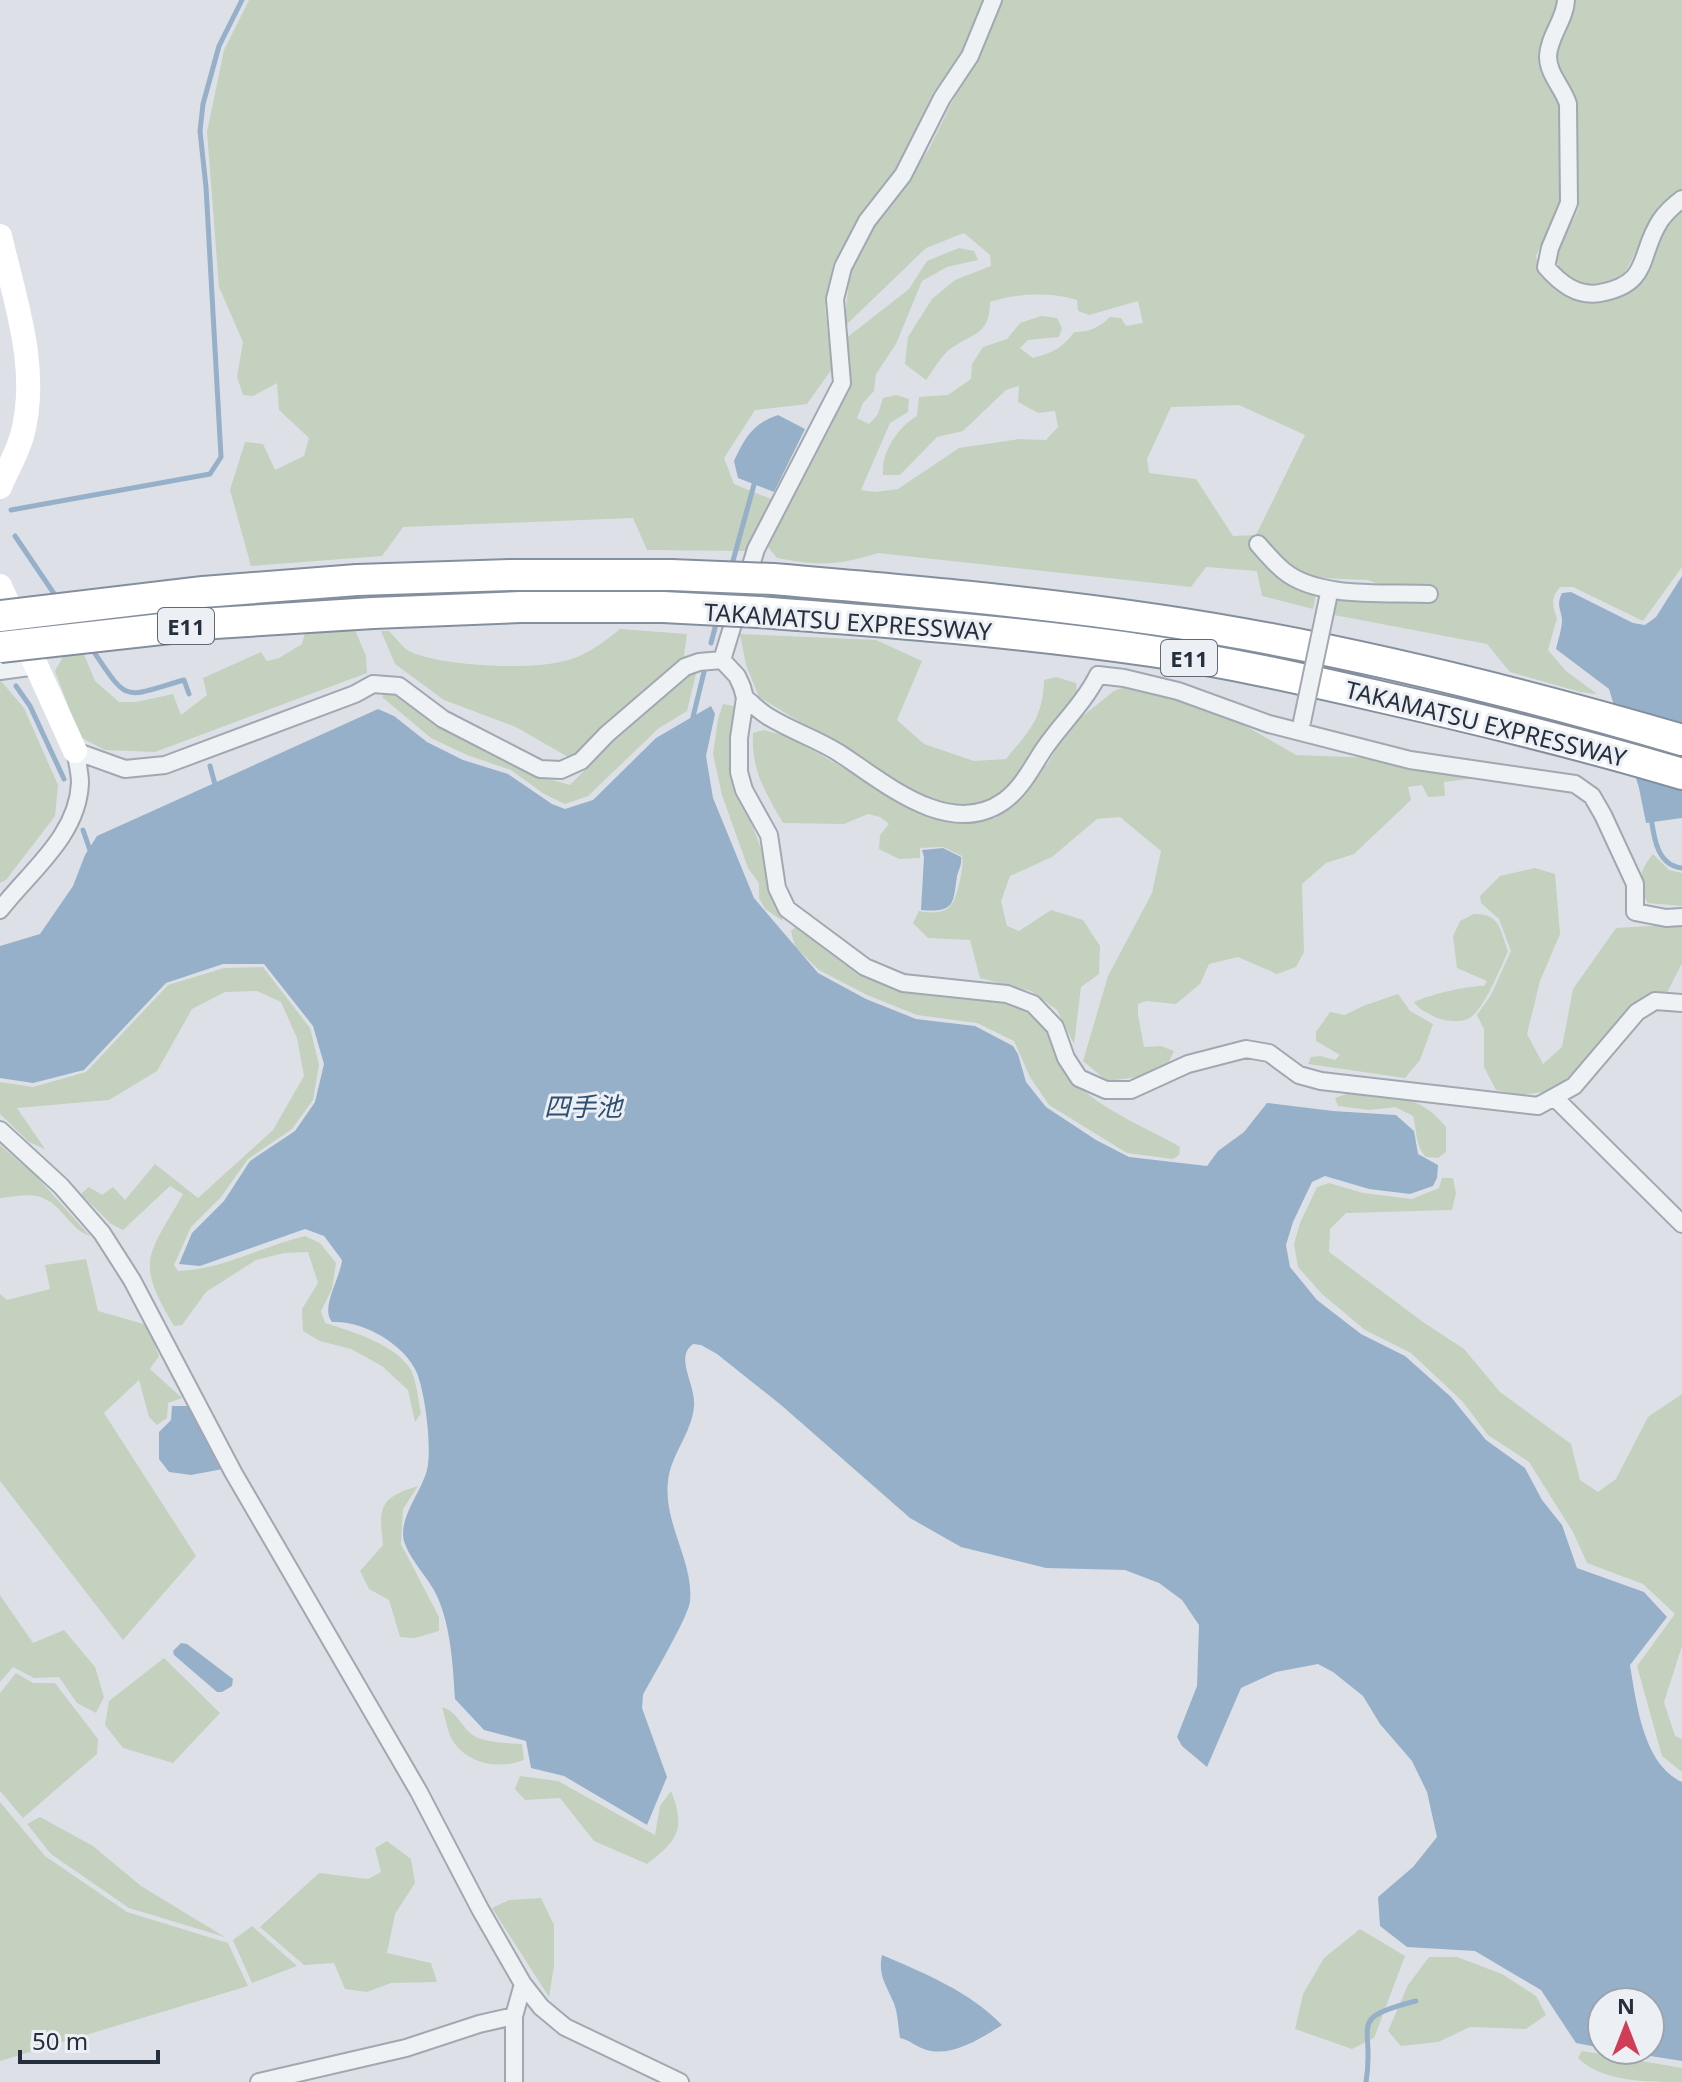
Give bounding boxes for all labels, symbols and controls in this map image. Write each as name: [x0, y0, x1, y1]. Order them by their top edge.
street label: TAKAMATSU EXPRESSWAY: [703, 594, 993, 648]
road number: E11: [158, 608, 214, 644]
road number: E11: [1161, 640, 1217, 676]
street label: TAKAMATSU EXPRESSWAY: [1342, 672, 1630, 774]
water label: 四手池: [544, 1088, 625, 1124]
north arrow: [1586, 1986, 1666, 2066]
text: N: [1617, 1990, 1635, 2020]
scale bar: [20, 2014, 158, 2064]
text: 50 m: [32, 2024, 88, 2057]

